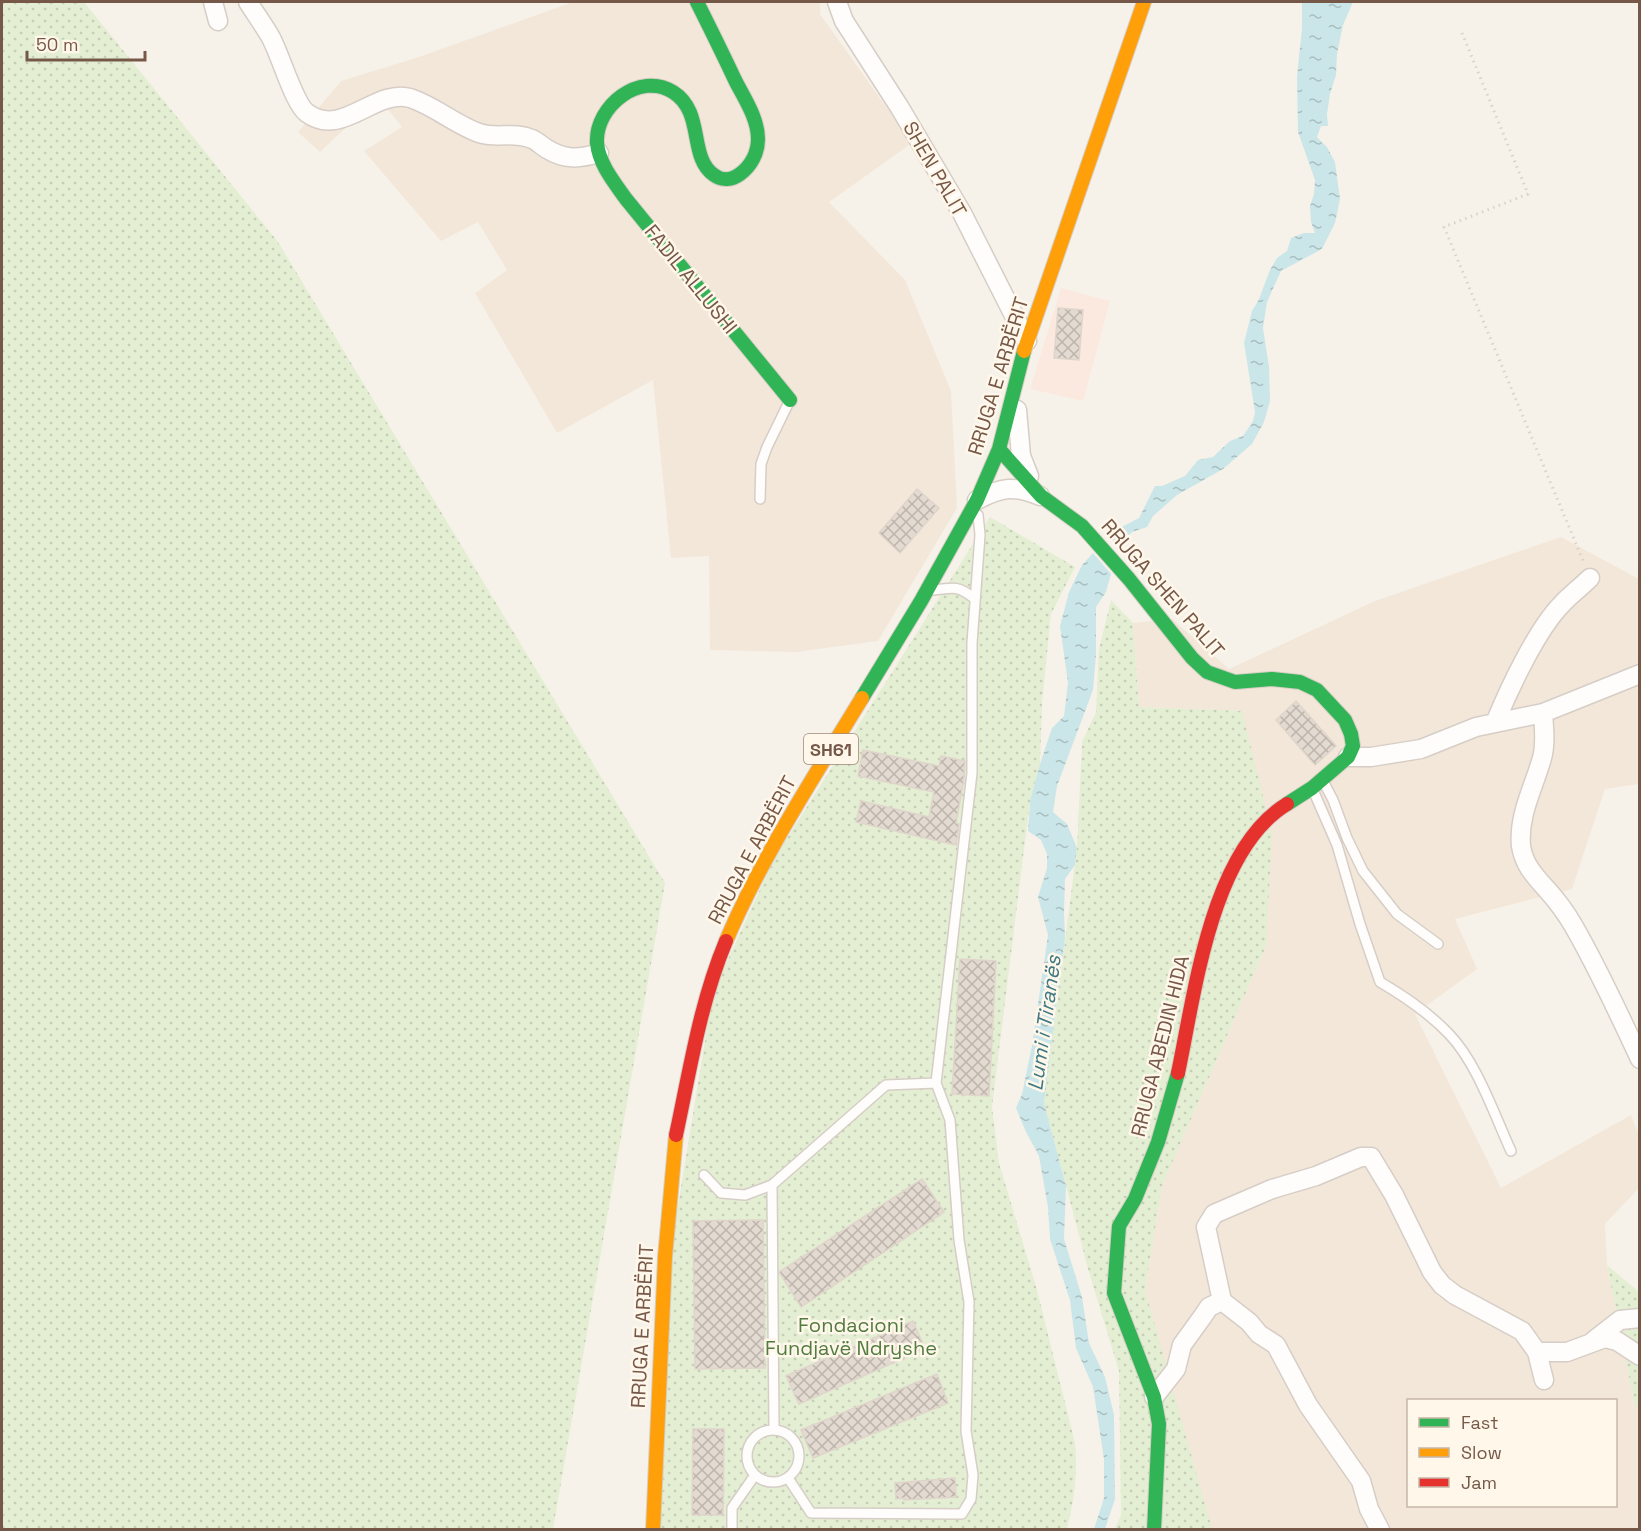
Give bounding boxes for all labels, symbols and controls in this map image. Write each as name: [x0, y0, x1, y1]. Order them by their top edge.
scale bar: [27, 24, 146, 62]
text: 50 m: [36, 33, 78, 56]
street label: SHEN PALIT: [897, 117, 973, 222]
street label: FADIL ALLUSHI: [639, 219, 743, 339]
street label: RRUGA E ARBËRIT: [962, 293, 1035, 458]
street label: RRUGA SHEN PALIT: [1096, 513, 1230, 663]
road number: SH61: [804, 734, 858, 764]
street label: RRUGA E ARBËRIT: [702, 771, 802, 929]
street label: RRUGA ABEDIN HIDA: [1125, 952, 1195, 1140]
water label: Lumi i Tiranës: [1021, 953, 1067, 1092]
street label: RRUGA E ARBËRIT: [625, 1243, 659, 1409]
park label: Fondacioni Fundjavë Ndryshe: [765, 1312, 937, 1361]
legend: [1407, 1399, 1617, 1507]
text: Fast: [1461, 1411, 1498, 1434]
text: Slow: [1461, 1441, 1502, 1464]
text: Jam: [1461, 1471, 1497, 1494]

